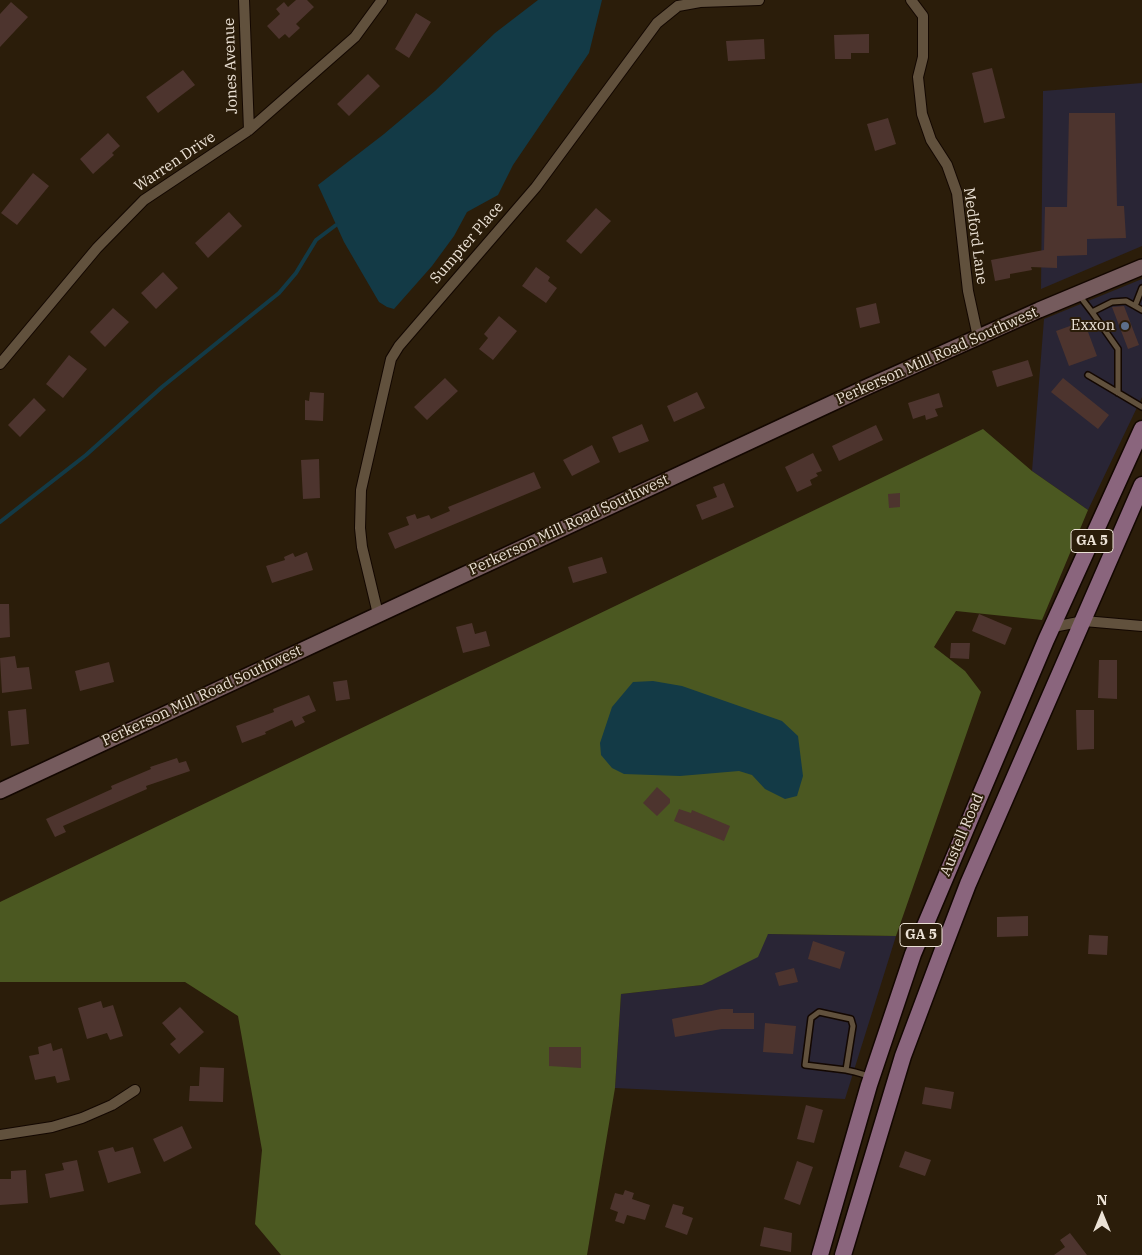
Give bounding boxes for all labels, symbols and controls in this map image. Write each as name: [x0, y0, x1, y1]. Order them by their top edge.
street label: Jones Avenue: [220, 18, 242, 114]
street label: Warren Drive: [131, 128, 219, 196]
street label: Medford Lane: [959, 186, 991, 286]
street label: Sumpter Place: [427, 198, 507, 288]
street label: Perkerson Mill Road Southwest: [834, 303, 1040, 409]
place label: Exxon: [1071, 317, 1115, 335]
marker: Exxon: [1119, 320, 1131, 332]
street label: Perkerson Mill Road Southwest: [466, 471, 672, 579]
road number: GA 5: [1071, 530, 1113, 552]
street label: Perkerson Mill Road Southwest: [99, 642, 305, 750]
street label: Austell Road: [937, 791, 987, 879]
road number: GA 5: [900, 924, 942, 946]
north arrow: [1077, 1190, 1127, 1240]
text: N: [1096, 1191, 1108, 1209]

